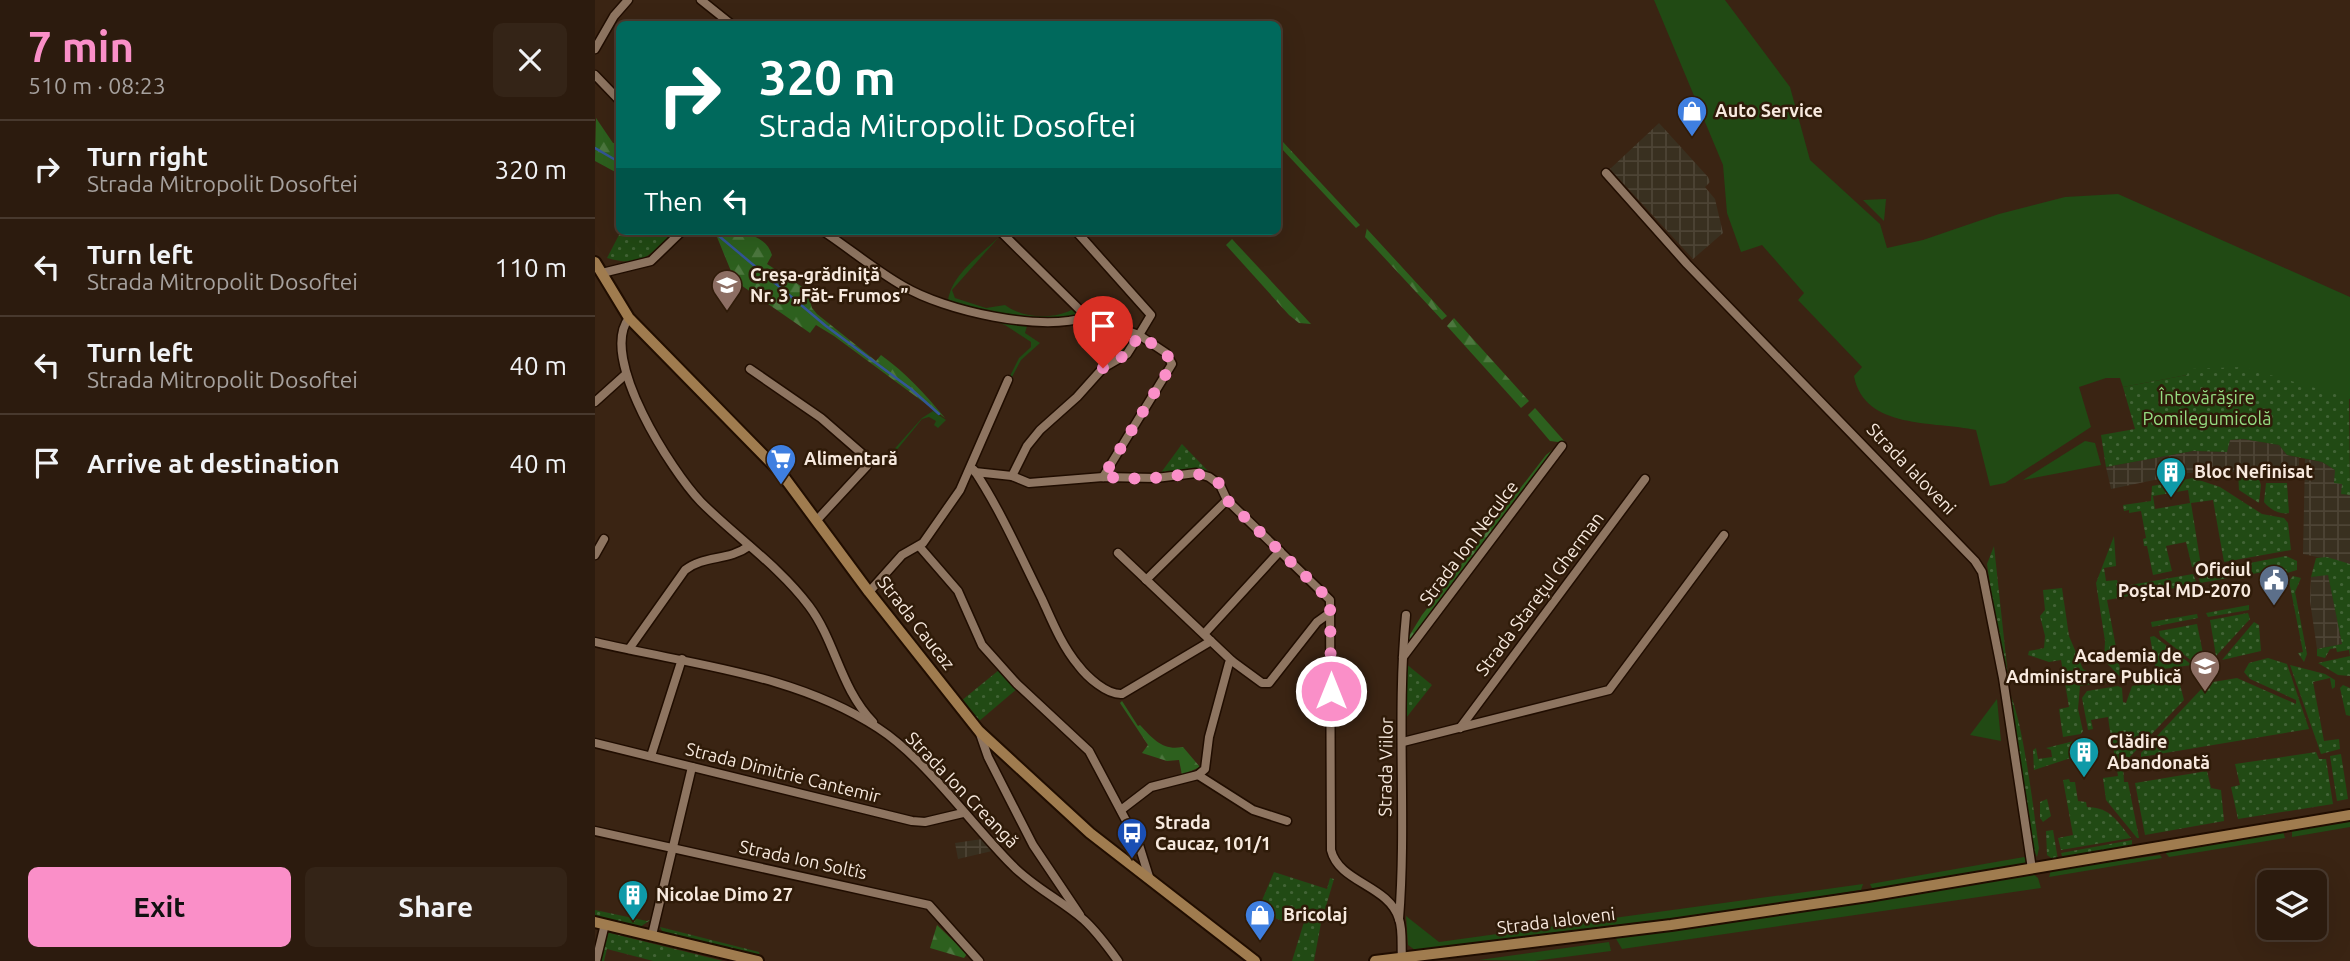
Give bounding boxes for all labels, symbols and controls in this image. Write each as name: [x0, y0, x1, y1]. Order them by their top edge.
text: 7 min: [28, 23, 134, 70]
button: close: [493, 23, 567, 97]
icon: right: [644, 49, 735, 140]
text: 320 m: [759, 49, 896, 104]
text: 510 m · 08:23: [28, 73, 166, 98]
shop icon: Auto Service: [1675, 94, 1709, 138]
place label: Auto Service: [1715, 100, 1823, 120]
text: Strada Mitropolit Dosoftei: [759, 107, 1136, 143]
text: Turn right: [87, 142, 208, 171]
icon: right: [28, 150, 66, 188]
text: 320 m: [495, 155, 567, 184]
text: Strada Mitropolit Dosoftei: [87, 171, 358, 196]
icon: left: [717, 182, 755, 220]
text: Then: [644, 187, 703, 216]
text: Turn left: [87, 240, 193, 269]
icon: left: [28, 248, 66, 286]
text: 110 m: [495, 253, 567, 282]
place label: Creşa-grădiniţă Nr. 3 „Făt- Frumos”: [750, 264, 908, 305]
school or university icon: Creşa-grădiniţă Nr. 3 „Făt- Frumos”: [710, 268, 744, 312]
text: Strada Mitropolit Dosoftei: [87, 269, 358, 294]
pin: [1073, 296, 1133, 368]
icon: arrive: [1084, 307, 1122, 345]
text: Turn left: [87, 338, 193, 367]
icon: left: [28, 346, 66, 384]
text: 40 m: [509, 351, 567, 380]
text: Strada Mitropolit Dosoftei: [87, 367, 358, 392]
park label: Întovărășire Pomilegumicolă: [2142, 386, 2272, 428]
street label: Strada Ialoveni: [1863, 419, 1960, 518]
supermarket icon: Alimentară: [764, 442, 798, 486]
icon: arrive: [28, 444, 66, 482]
place label: Alimentară: [804, 448, 898, 468]
text: Arrive at destination: [87, 449, 340, 478]
text: 40 m: [509, 449, 567, 478]
building icon: Bloc Nefinisat: [2154, 455, 2188, 499]
place label: Bloc Nefinisat: [2194, 461, 2313, 481]
street label: Strada Ion Neculce: [1415, 476, 1521, 608]
street label: Strada Starețul Gherman: [1471, 508, 1607, 679]
place label: Oficiul Poștal MD-2070: [2118, 559, 2252, 601]
public building icon: Oficiul Poștal MD-2070: [2257, 563, 2291, 607]
street label: Strada Caucaz: [874, 572, 959, 673]
place label: Academia de Administrare Publică: [2006, 645, 2182, 686]
school or university icon: Academia de Administrare Publică: [2188, 649, 2222, 693]
position arrow: [1294, 654, 1368, 728]
street label: Strada Viilor: [1374, 717, 1396, 817]
street label: Strada Ion Creangă: [902, 727, 1023, 851]
place label: Clădire Abandonată: [2107, 731, 2210, 772]
building icon: Clădire Abandonată: [2067, 735, 2101, 779]
street label: Strada Dimitrie Cantemir: [684, 738, 883, 806]
place label: Strada Caucaz, 101/1: [1155, 812, 1271, 853]
bus stop icon: Strada Caucaz, 101/1: [1115, 816, 1149, 860]
street label: Strada Ion Soltîs: [738, 836, 869, 882]
button: Exit: [28, 867, 291, 947]
button: Share: [305, 867, 567, 947]
map controls: [2257, 870, 2327, 940]
button: layers: [2257, 870, 2327, 940]
building icon: Nicolae Dimo 27: [616, 878, 650, 922]
place label: Nicolae Dimo 27: [656, 884, 793, 904]
shop icon: Bricolaj: [1243, 898, 1277, 942]
street label: Strada Ialoveni: [1496, 903, 1616, 937]
place label: Bricolaj: [1283, 904, 1347, 924]

